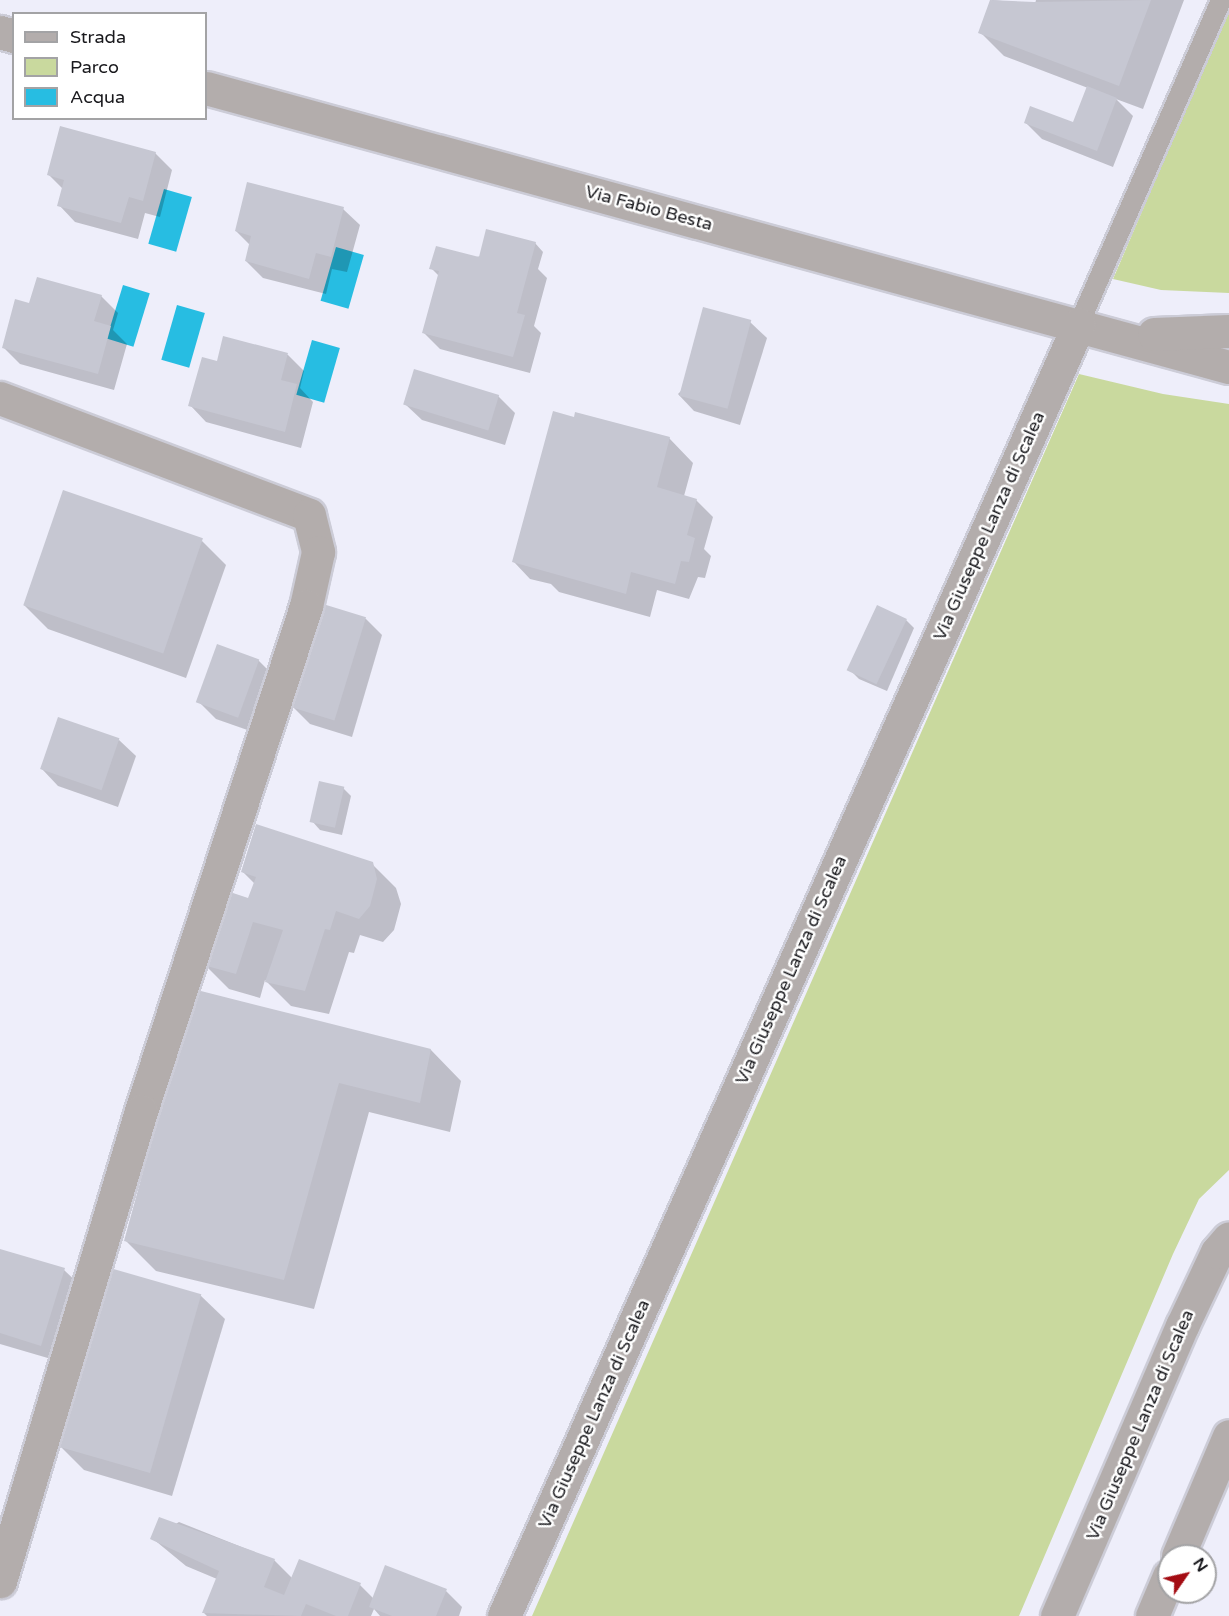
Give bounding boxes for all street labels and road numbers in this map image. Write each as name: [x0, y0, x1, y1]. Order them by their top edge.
street label: Via Fabio Besta: [583, 181, 715, 235]
street label: Via Giuseppe Lanza di Scalea: [929, 408, 1049, 644]
street label: Via Giuseppe Lanza di Scalea: [731, 852, 851, 1088]
street label: Via Giuseppe Lanza di Scalea: [534, 1296, 654, 1532]
street label: Via Giuseppe Lanza di Scalea: [1082, 1306, 1198, 1544]

